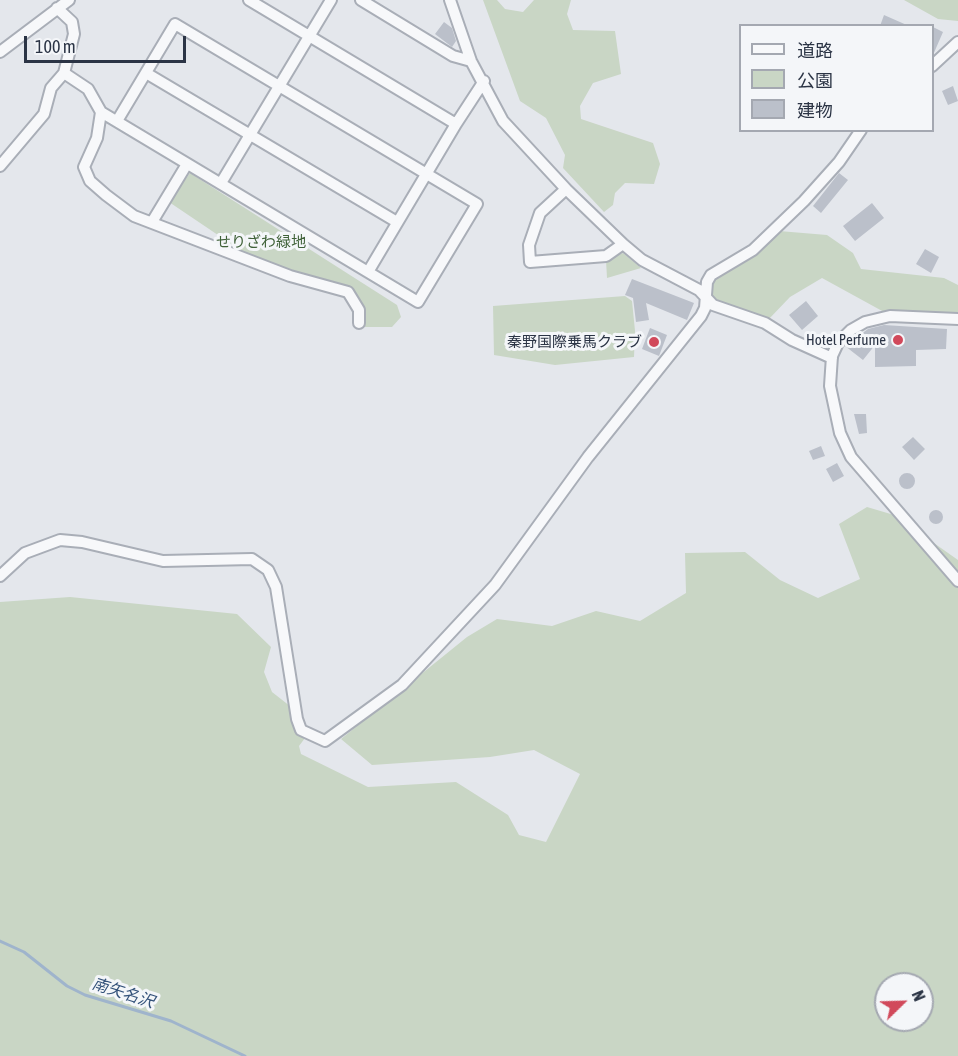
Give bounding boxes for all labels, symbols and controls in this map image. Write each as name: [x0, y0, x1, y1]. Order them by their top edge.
scale bar: [27, 24, 189, 62]
legend: [739, 24, 934, 132]
text: 100 m: [35, 36, 76, 57]
text: 道路: [797, 40, 833, 61]
text: 公園: [797, 70, 833, 91]
text: 建物: [797, 100, 833, 121]
park label: せりざわ緑地: [216, 233, 306, 251]
place label: Hotel Perfume: [806, 331, 886, 349]
place label: 秦野国際乗馬クラブ: [507, 333, 642, 351]
marker: Hotel Perfume: [891, 333, 905, 347]
marker: 秦野国際乗馬クラブ: [647, 335, 661, 349]
north arrow: [874, 972, 934, 1032]
water label: 南矢名沢: [90, 974, 156, 1012]
text: N: [909, 988, 929, 1004]

